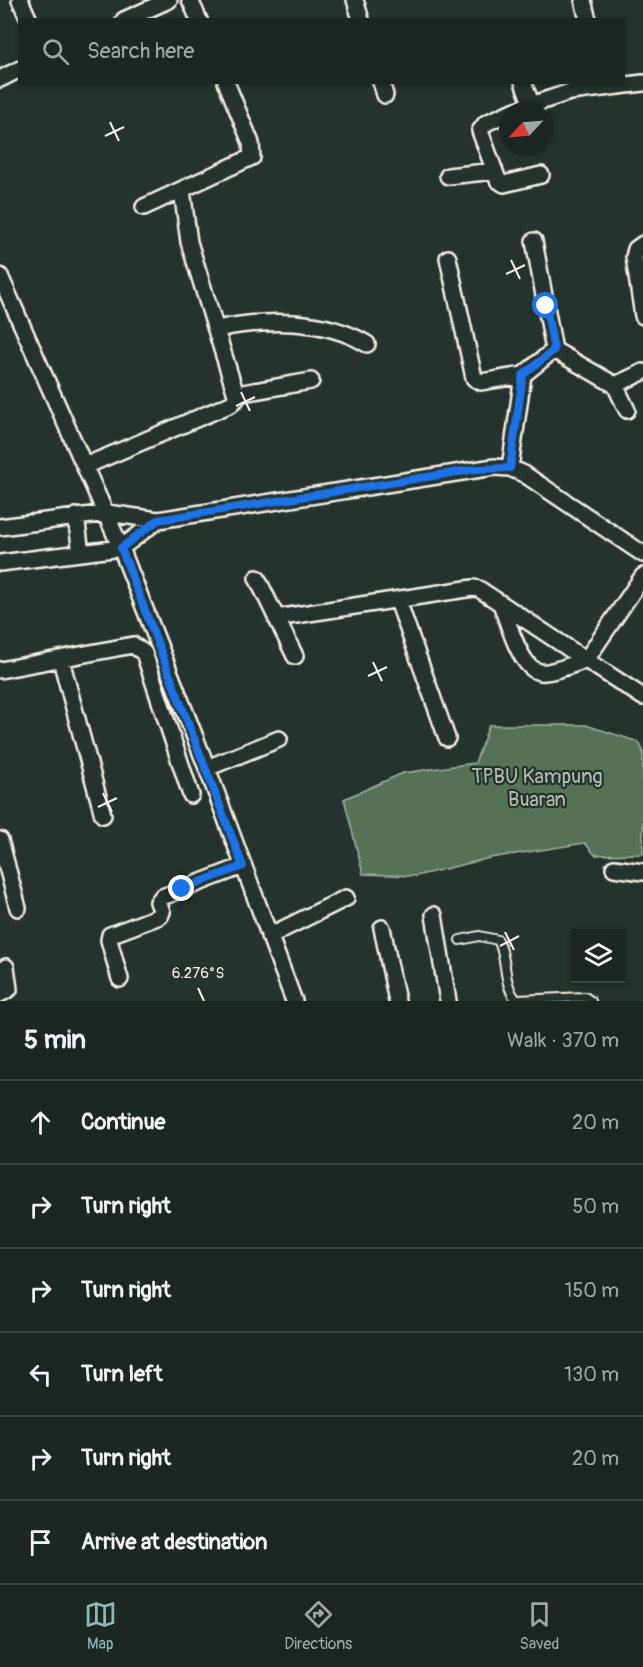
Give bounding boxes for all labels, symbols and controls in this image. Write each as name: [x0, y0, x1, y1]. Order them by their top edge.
search box: [18, 18, 625, 84]
icon: search: [39, 35, 72, 68]
text: Search here: [87, 37, 194, 65]
north arrow: [499, 102, 553, 156]
route start: [532, 292, 558, 318]
park label: TPBU Kampung Buaran: [471, 764, 603, 812]
route end: [168, 875, 194, 901]
map controls: [571, 929, 625, 983]
button: layers: [571, 929, 625, 983]
text: 6.276°S: [172, 964, 224, 983]
text: 5 min: [24, 1024, 86, 1056]
text: Walk · 370 m: [507, 1028, 619, 1053]
icon: ahead: [24, 1106, 57, 1139]
text: Continue: [81, 1108, 165, 1136]
text: 20 m: [572, 1110, 619, 1135]
icon: right: [24, 1190, 57, 1223]
text: Turn right: [81, 1192, 171, 1220]
text: 50 m: [572, 1194, 619, 1219]
icon: right: [24, 1274, 57, 1307]
text: Turn right: [81, 1276, 171, 1304]
text: 150 m: [565, 1278, 619, 1303]
icon: left: [24, 1358, 57, 1391]
text: Turn left: [81, 1360, 163, 1388]
text: 130 m: [564, 1362, 619, 1387]
icon: right: [24, 1442, 57, 1475]
text: Turn right: [81, 1444, 171, 1472]
text: 20 m: [572, 1446, 619, 1471]
icon: arrive: [24, 1526, 57, 1559]
text: Arrive at destination: [81, 1528, 267, 1556]
tab: Map: [84, 1598, 117, 1654]
tab: Directions: [284, 1598, 352, 1654]
tab: Saved: [520, 1598, 559, 1654]

